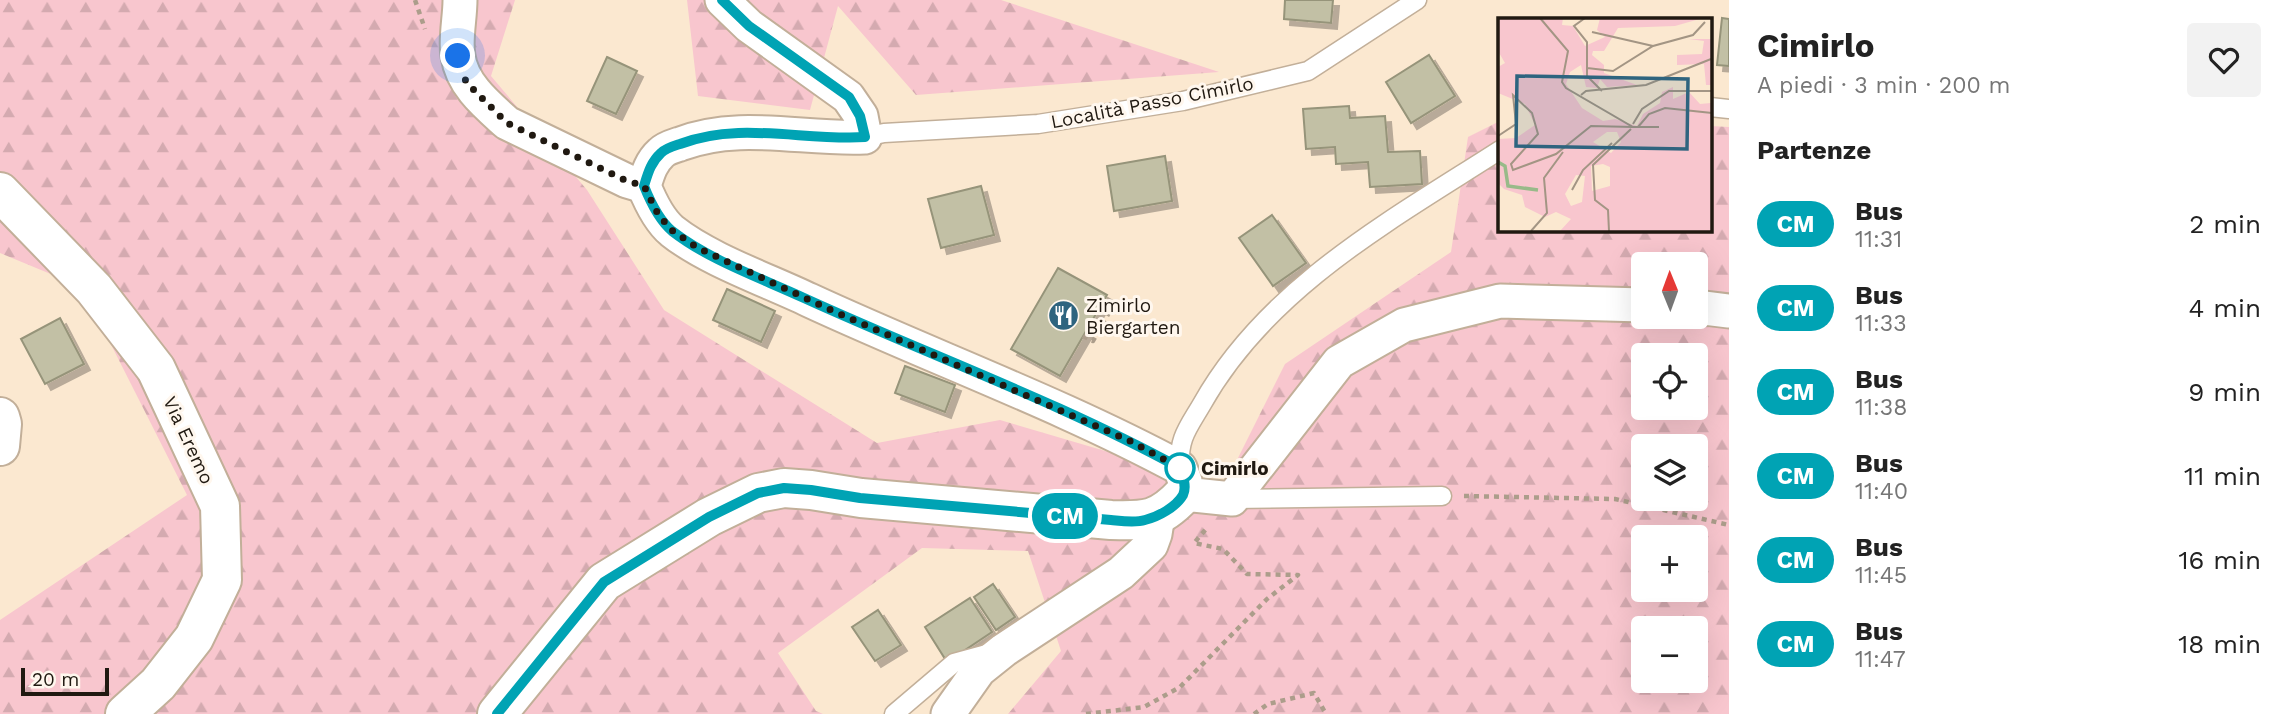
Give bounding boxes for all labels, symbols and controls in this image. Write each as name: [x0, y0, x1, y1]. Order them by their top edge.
inset map: [1498, 18, 1712, 231]
button: heart: [2187, 23, 2261, 97]
text: Cimirlo: [1757, 26, 1874, 65]
your location: [440, 38, 475, 73]
street label: Località Passo Cimirlo: [1049, 72, 1255, 133]
text: A piedi · 3 min · 200 m: [1757, 72, 2011, 99]
text: Partenze: [1757, 135, 1871, 165]
text: Bus: [1855, 196, 1903, 226]
text: 2 min: [2189, 209, 2261, 239]
text: CM: [1776, 210, 1815, 238]
text: 11:31: [1855, 226, 1902, 253]
north arrow: [1631, 252, 1708, 329]
map controls: [1631, 252, 1708, 693]
text: Bus: [1855, 280, 1903, 310]
text: 4 min: [2188, 293, 2261, 323]
place label: Zimirlo Biergarten: [1086, 294, 1180, 339]
text: CM: [1776, 294, 1815, 322]
restaurant icon: Zimirlo Biergarten: [1046, 299, 1080, 333]
text: 11:33: [1855, 310, 1907, 337]
button: locate: [1631, 343, 1708, 420]
text: Bus: [1855, 364, 1903, 394]
text: 9 min: [2188, 377, 2261, 407]
text: CM: [1776, 378, 1815, 406]
street label: Via Eremo: [158, 393, 219, 488]
text: 11:38: [1855, 394, 1907, 421]
button: layers: [1631, 434, 1708, 511]
text: Bus: [1855, 448, 1903, 478]
marker: Cimirlo: [1165, 453, 1195, 483]
place label: Cimirlo: [1201, 457, 1269, 480]
text: 11 min: [2184, 461, 2261, 491]
text: CM: [1776, 462, 1815, 490]
text: 11:40: [1855, 478, 1908, 505]
line badge: CM: [1034, 493, 1096, 539]
text: CM: [1046, 502, 1084, 530]
button: +: [1631, 525, 1708, 602]
text: Bus: [1855, 532, 1903, 562]
text: 16 min: [2178, 545, 2261, 575]
text: CM: [1776, 546, 1815, 574]
text: 11:45: [1855, 562, 1907, 589]
button: −: [1631, 616, 1708, 693]
text: Bus: [1855, 616, 1903, 646]
text: 18 min: [2178, 629, 2261, 659]
text: CM: [1776, 630, 1815, 658]
text: 11:47: [1855, 646, 1906, 673]
scale bar: [21, 665, 108, 697]
text: 20 m: [32, 668, 79, 691]

